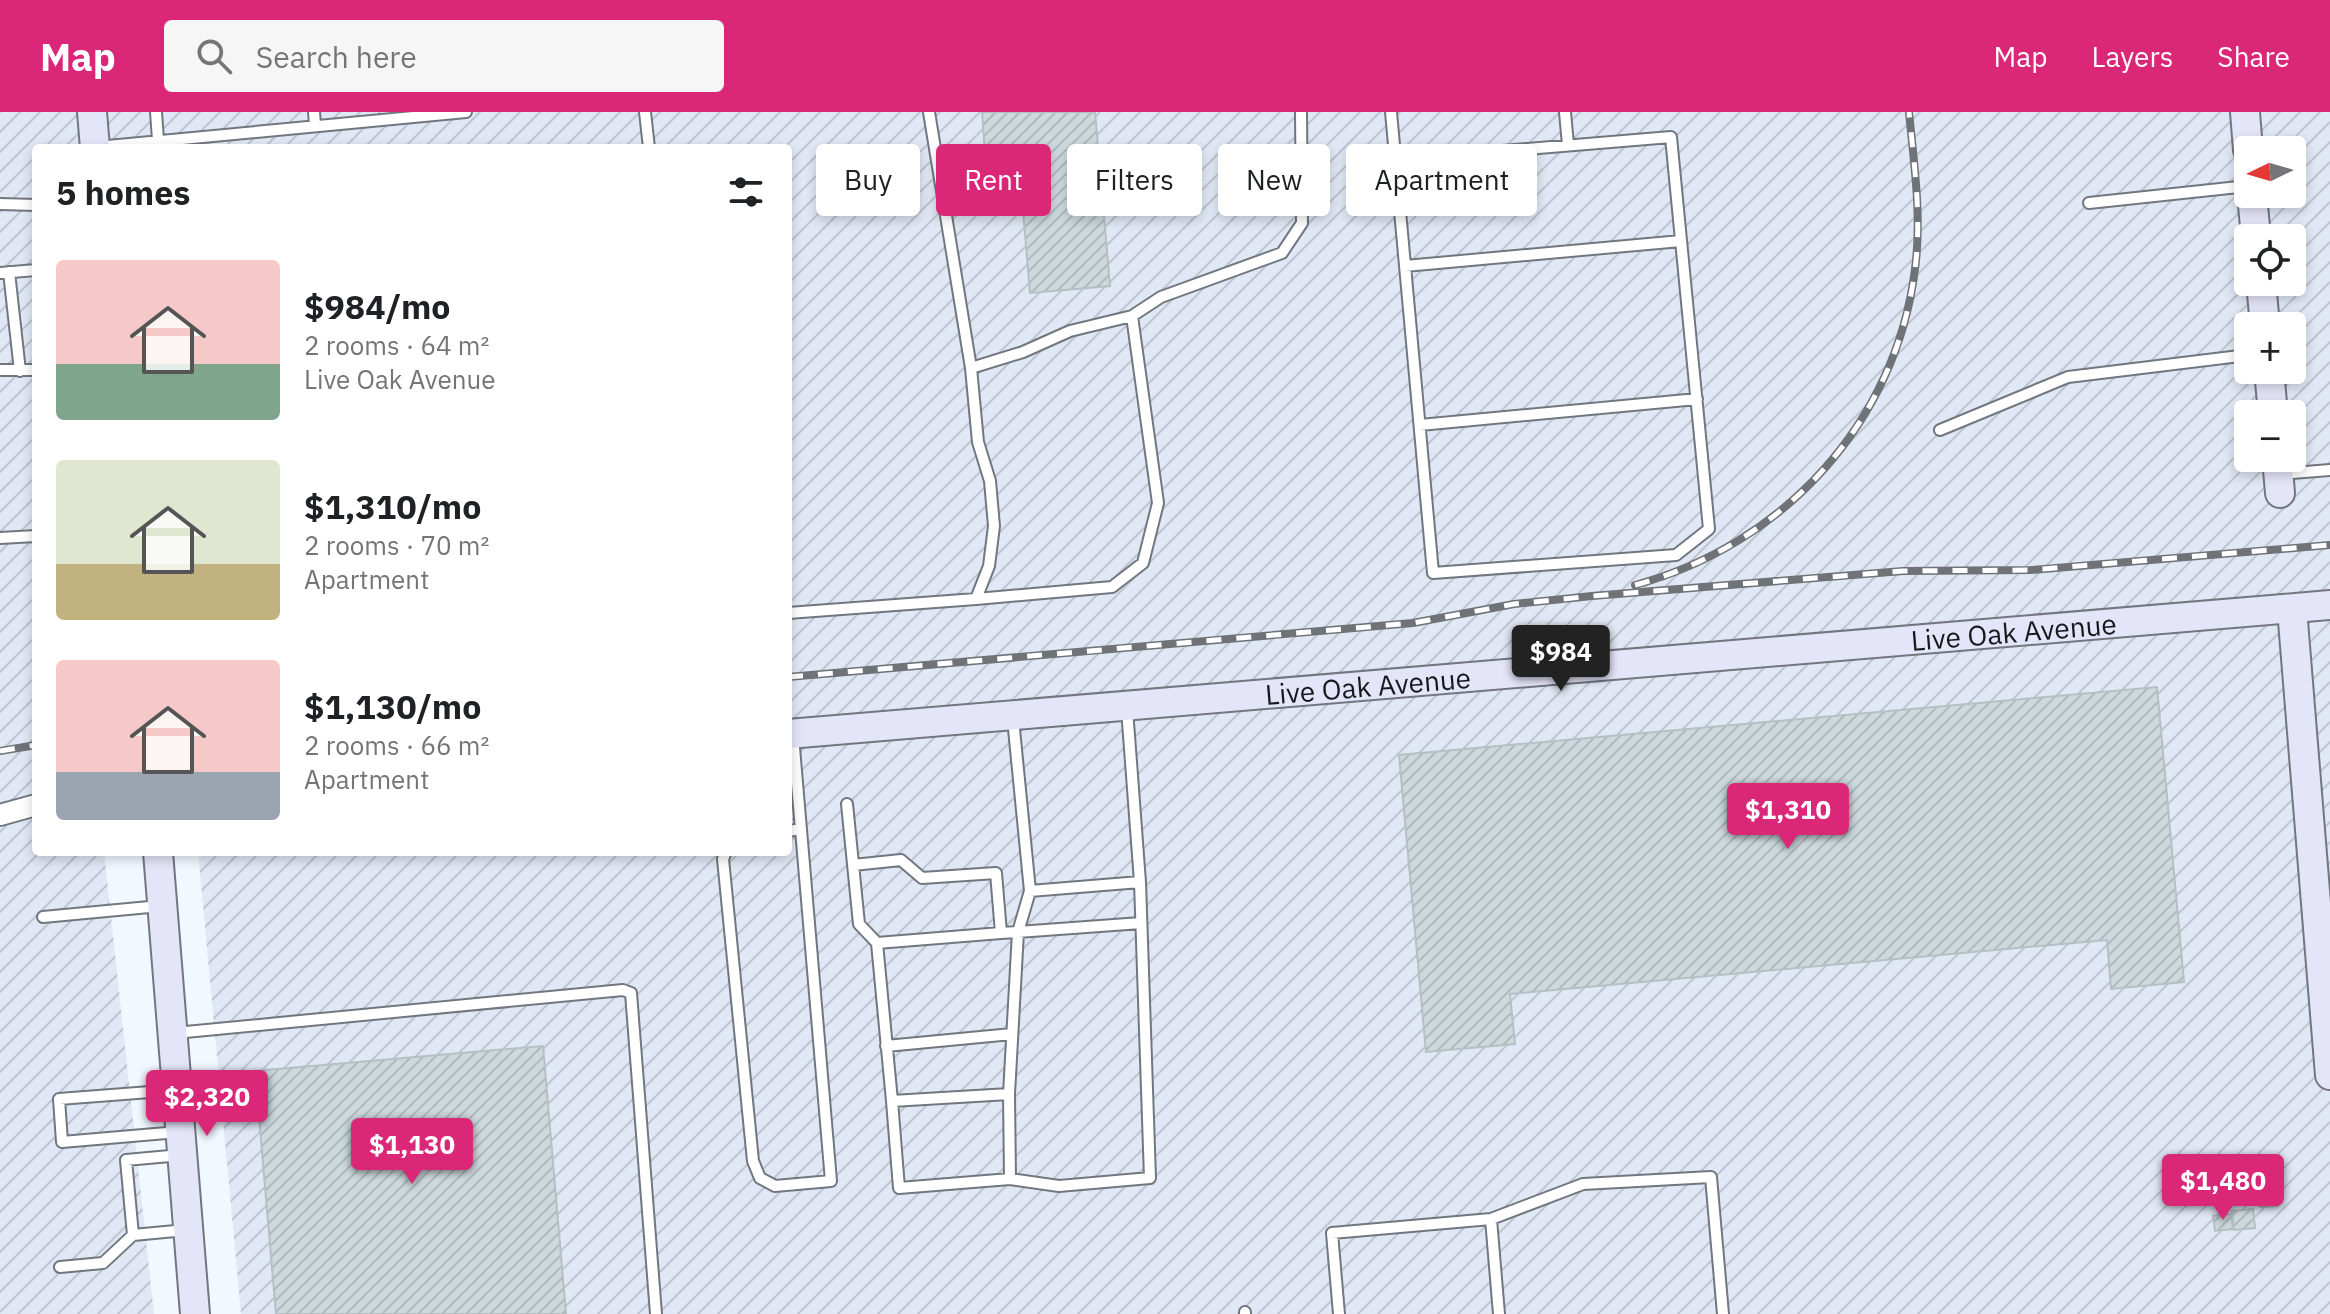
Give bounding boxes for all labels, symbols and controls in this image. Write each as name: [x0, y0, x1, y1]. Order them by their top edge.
search box: [164, 20, 724, 92]
text: Map: [40, 32, 116, 81]
icon: search: [192, 34, 236, 78]
text: Search here: [256, 37, 417, 76]
text: Map: [1993, 38, 2047, 75]
text: Layers: [2091, 38, 2173, 75]
text: Share: [2217, 38, 2290, 75]
north arrow: [2234, 136, 2306, 208]
map controls: [2234, 136, 2306, 472]
chip: Buy: [816, 144, 920, 216]
chip: Rent: [936, 144, 1051, 216]
chip: Filters: [1067, 144, 1202, 216]
chip: New: [1218, 144, 1330, 216]
chip: Apartment: [1346, 144, 1537, 216]
text: 5 homes: [56, 170, 191, 214]
icon: filters: [724, 170, 768, 214]
button: locate: [2234, 224, 2306, 296]
text: $984/mo: [304, 284, 451, 328]
icon: home: [120, 292, 216, 388]
button: +: [2234, 312, 2306, 384]
text: 2 rooms · 64 m²: [304, 328, 489, 362]
text: Live Oak Avenue: [304, 362, 495, 396]
button: −: [2234, 400, 2306, 472]
text: $1,310/mo: [304, 484, 481, 528]
icon: home: [120, 492, 216, 588]
text: 2 rooms · 70 m²: [304, 528, 489, 562]
text: Apartment: [304, 562, 429, 596]
street label: Live Oak Avenue: [1909, 604, 2118, 658]
pin: $984: [1514, 625, 1608, 693]
text: $984: [1530, 634, 1592, 668]
street label: Live Oak Avenue: [1264, 658, 1472, 713]
text: $1,130/mo: [304, 684, 481, 728]
icon: home: [120, 692, 216, 788]
text: 2 rooms · 66 m²: [304, 728, 489, 762]
text: Apartment: [304, 762, 429, 796]
pin: $1,310: [1723, 783, 1853, 851]
text: $1,310: [1745, 792, 1831, 826]
pin: $2,320: [142, 1070, 272, 1138]
text: $2,320: [164, 1079, 250, 1113]
pin: $1,130: [347, 1118, 477, 1186]
text: $1,130: [369, 1127, 455, 1161]
pin: $1,480: [2158, 1154, 2288, 1222]
text: $1,480: [2180, 1163, 2266, 1197]

